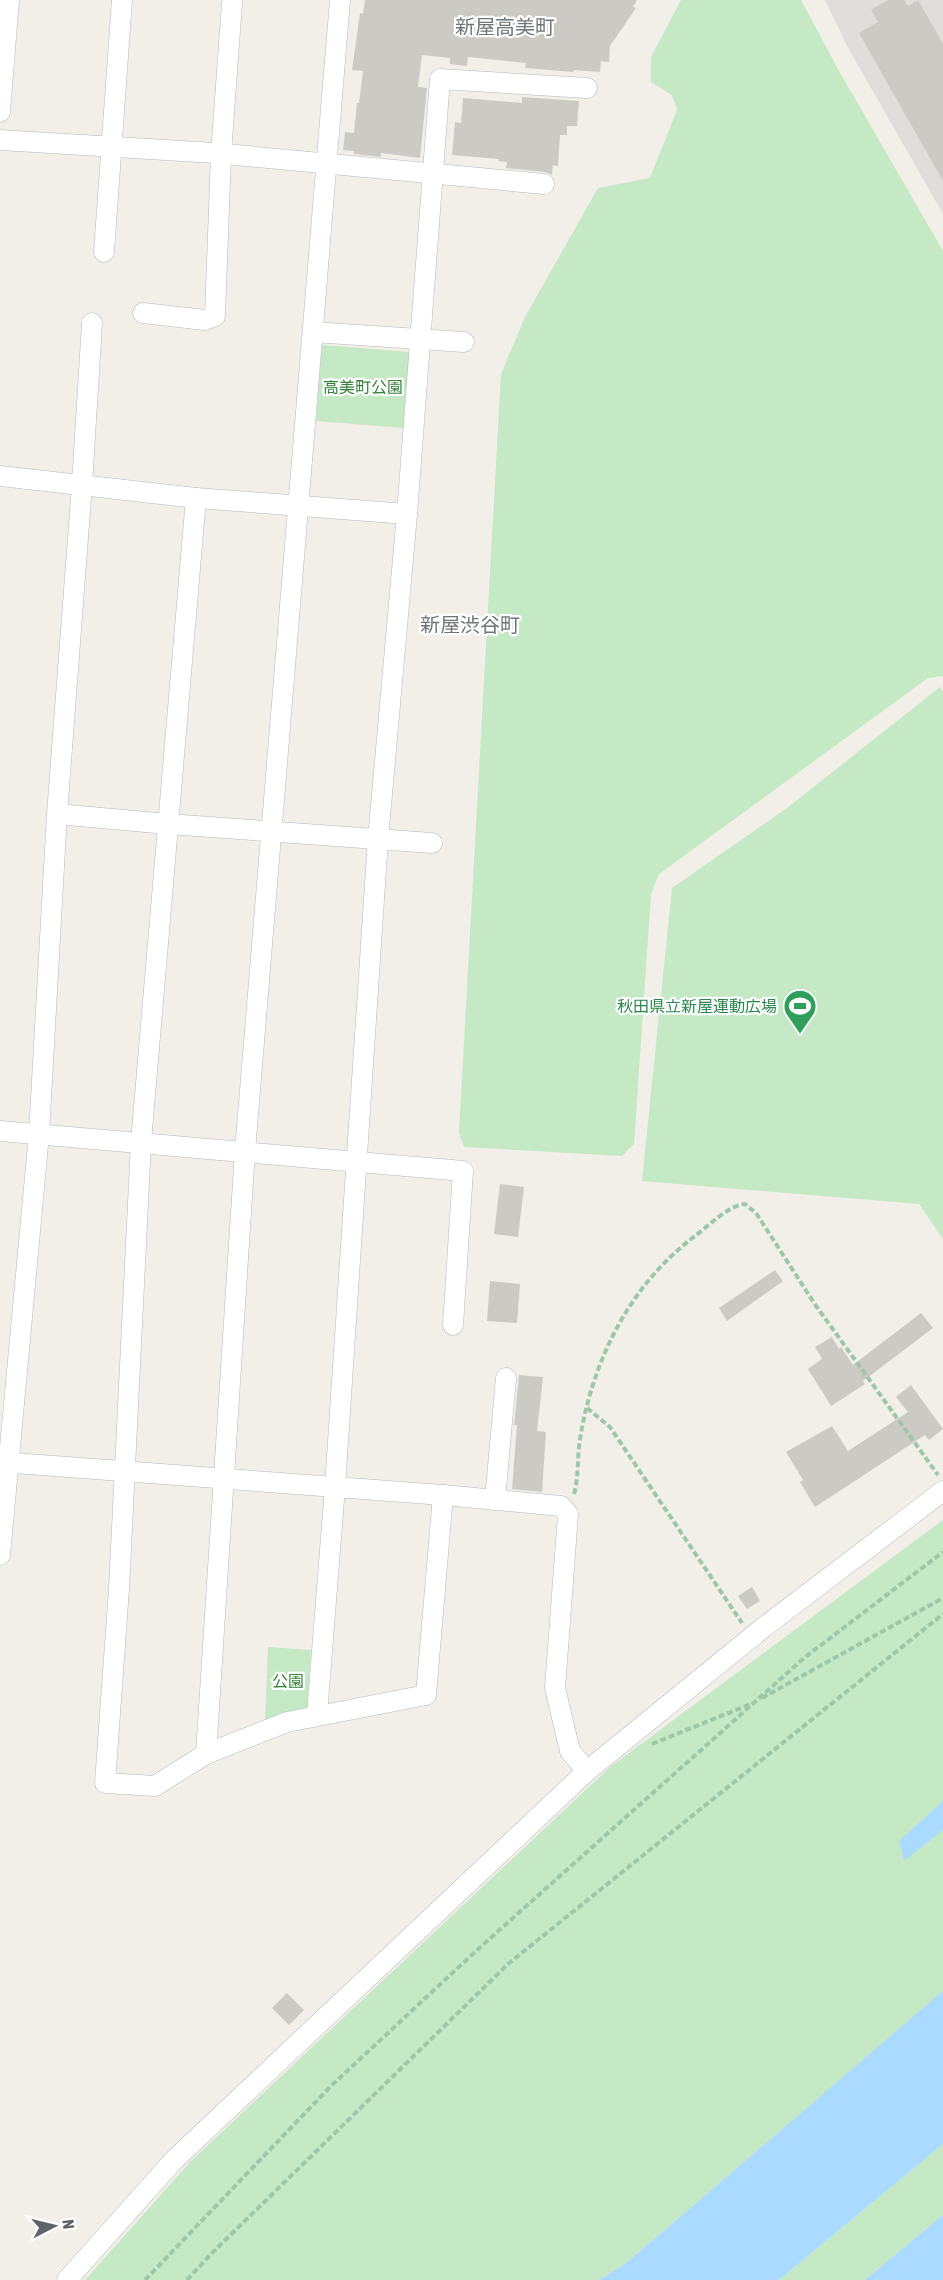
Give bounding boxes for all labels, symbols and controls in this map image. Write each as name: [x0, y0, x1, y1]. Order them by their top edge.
district label: 新屋高美町: [455, 15, 555, 38]
park label: 高美町公園: [323, 378, 403, 396]
district label: 新屋渋谷町: [420, 613, 520, 636]
sports icon: 秋田県立新屋運動広場: [782, 988, 818, 1035]
place label: 秋田県立新屋運動広場: [617, 997, 777, 1015]
park label: 公園: [272, 1672, 304, 1690]
north arrow: [24, 2196, 84, 2256]
text: N: [59, 2218, 78, 2230]

